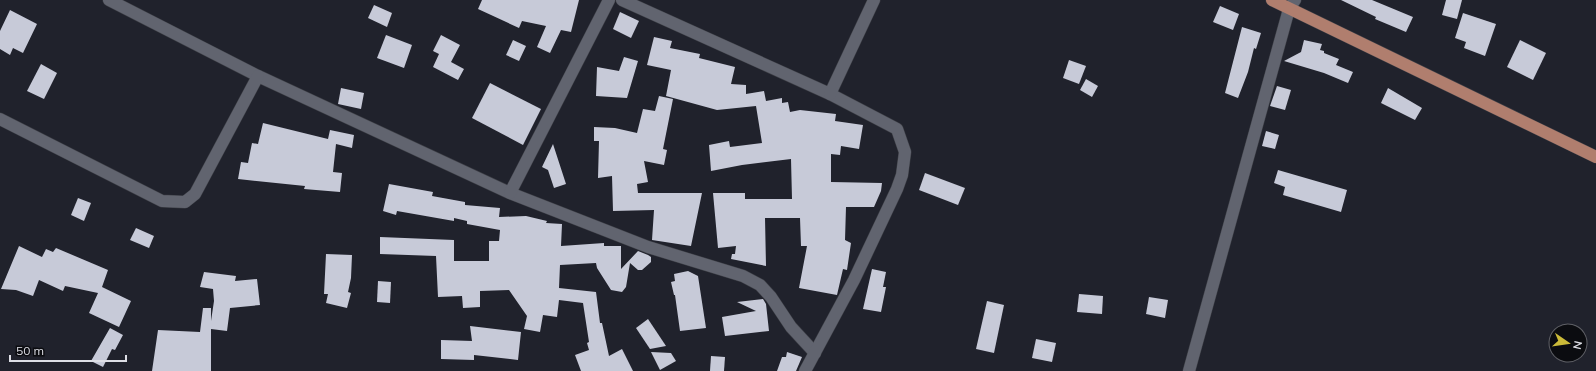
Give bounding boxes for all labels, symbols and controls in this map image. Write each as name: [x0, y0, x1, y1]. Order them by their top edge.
north arrow: [1548, 323, 1588, 363]
scale bar: [10, 337, 126, 363]
text: N: [1570, 340, 1585, 351]
text: 50 m: [16, 343, 44, 358]

